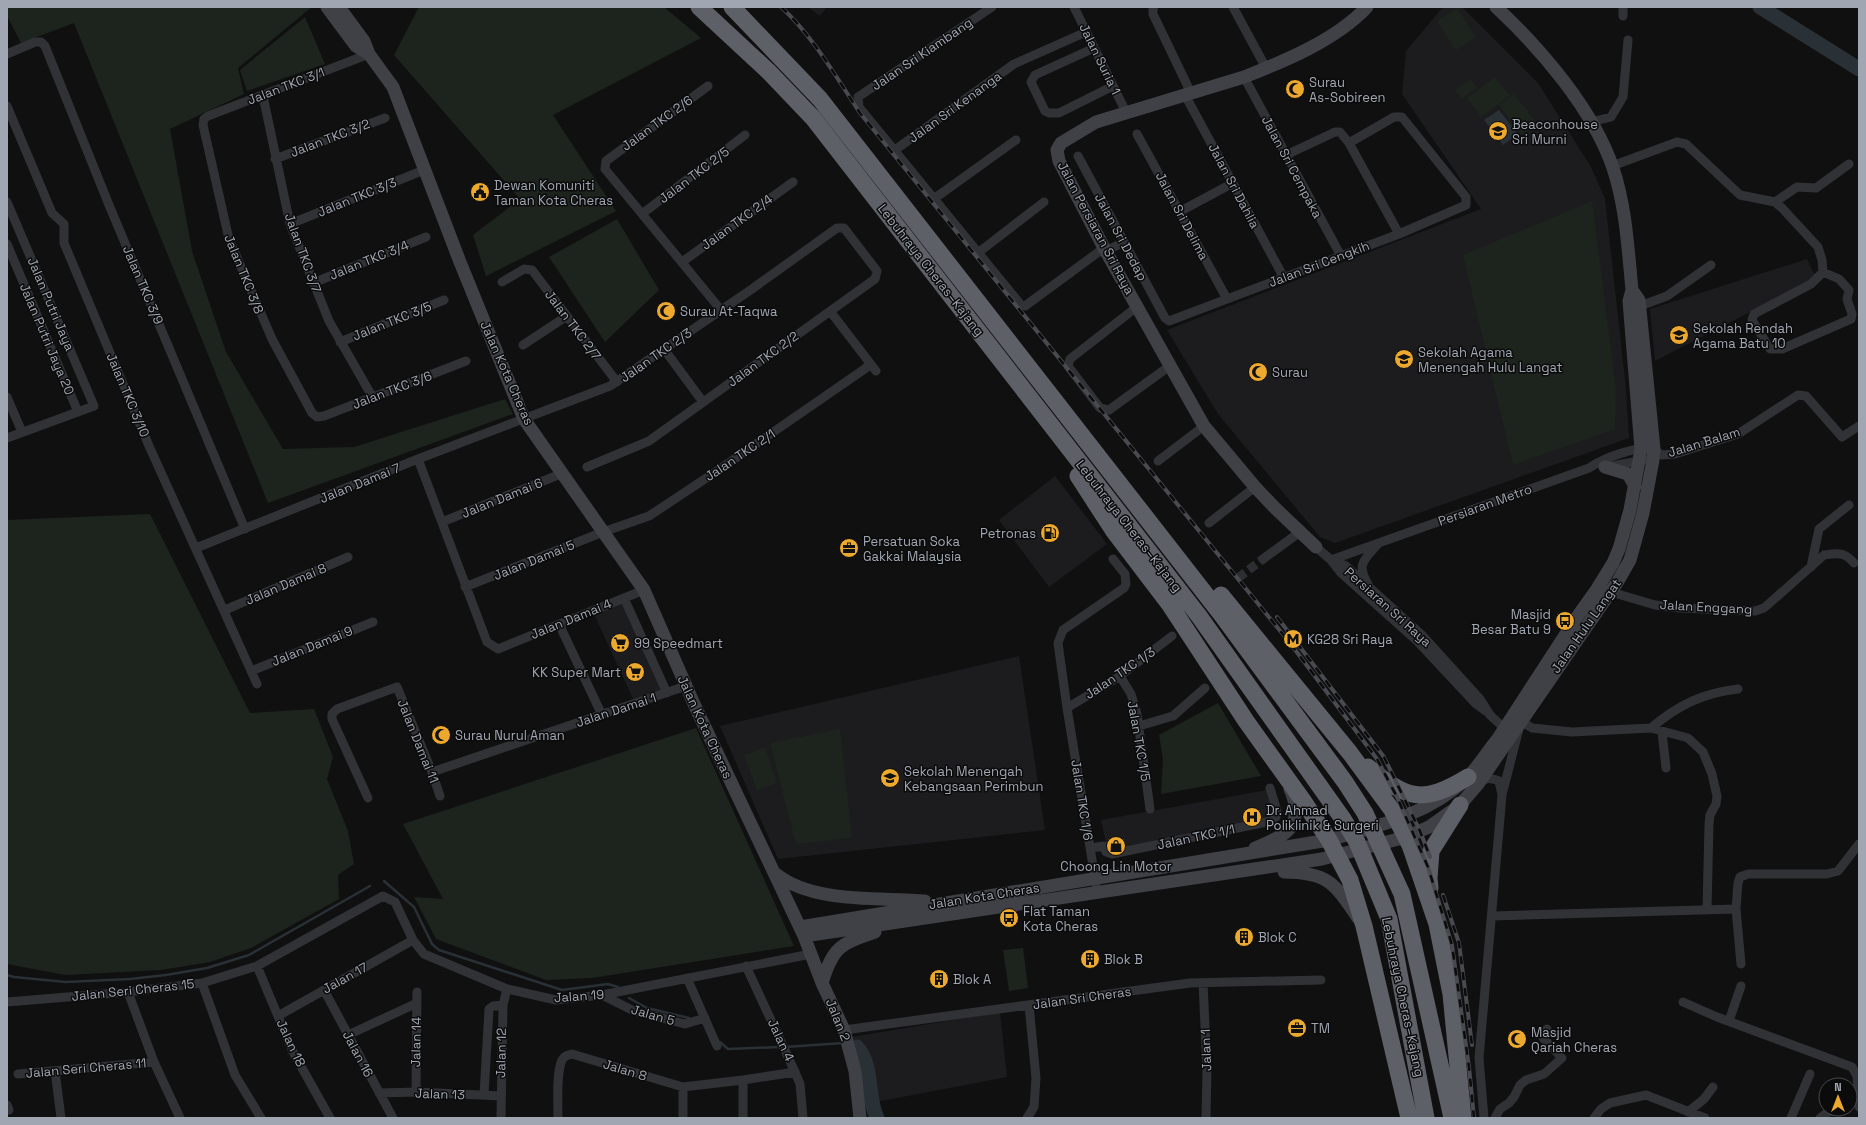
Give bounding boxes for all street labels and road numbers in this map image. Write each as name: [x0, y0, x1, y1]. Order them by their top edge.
street label: Jalan Sri Kiambang: [868, 14, 976, 94]
street label: Jalan Suria 1: [1075, 21, 1125, 97]
street label: Jalan TKC 3/1: [245, 63, 327, 109]
street label: Jalan Sri Kenanga: [905, 67, 1005, 146]
street label: Jalan TKC 2/6: [618, 91, 696, 155]
street label: Jalan Sri Cempaka: [1258, 113, 1326, 222]
street label: Jalan TKC 3/2: [288, 115, 372, 161]
street label: Jalan Sri Dahlia: [1204, 140, 1264, 232]
street label: Jalan TKC 2/5: [655, 143, 733, 207]
street label: Jalan Persiaran Sri Raya: [1054, 159, 1139, 298]
street label: Jalan Sri Delima: [1152, 169, 1213, 264]
street label: Jalan TKC 3/3: [315, 173, 399, 221]
street label: Jalan TKC 2/4: [698, 190, 776, 254]
street label: Jalan Sri Dedap: [1091, 190, 1151, 284]
street label: Lebuhraya Cheras–Kajang: [874, 201, 988, 339]
street label: Jalan TKC 3/7: [281, 211, 325, 295]
street label: Jalan TKC 3/8: [220, 232, 268, 316]
street label: Jalan TKC 3/4: [327, 236, 411, 284]
street label: Jalan Sri Cengkih: [1266, 237, 1372, 291]
street label: Jalan TKC 3/9: [119, 243, 167, 327]
street label: Jalan Putri Jaya: [24, 255, 79, 354]
street label: Jalan Putri Jaya 20: [16, 281, 78, 397]
street label: Jalan TKC 2/7: [541, 287, 605, 363]
street label: Jalan TKC 3/5: [350, 297, 434, 345]
street label: Jalan Kota Cheras: [476, 318, 538, 428]
street label: Jalan TKC 2/3: [617, 324, 695, 386]
street label: Jalan TKC 2/2: [724, 327, 802, 391]
street label: Jalan TKC 3/10: [103, 350, 153, 440]
street label: Jalan TKC 3/6: [350, 367, 434, 413]
street label: Jalan Balam: [1666, 423, 1742, 461]
street label: Jalan TKC 2/1: [701, 425, 779, 485]
street label: Lebuhraya Cheras–Kajang: [1072, 457, 1186, 595]
street label: Jalan Damai 7: [317, 459, 403, 507]
street label: Jalan Damai 6: [459, 474, 545, 522]
street label: Persiaran Metro: [1436, 480, 1534, 530]
street label: Jalan Damai 5: [491, 536, 577, 584]
street label: Jalan Damai 8: [243, 559, 329, 609]
street label: Persiaran Sri Raya: [1341, 563, 1435, 651]
street label: Jalan Hulu Langat: [1547, 575, 1625, 677]
street label: Jalan Damai 4: [528, 595, 614, 643]
street label: Jalan Enggang: [1659, 596, 1753, 618]
street label: Jalan Damai 9: [269, 622, 355, 670]
street label: Jalan TKC 1/3: [1081, 643, 1159, 703]
street label: Jalan Kota Cheras: [674, 673, 736, 781]
street label: Jalan Damai 1: [574, 689, 658, 731]
street label: Jalan Damai 11: [393, 697, 443, 785]
street label: Jalan TKC 1/5: [1124, 699, 1154, 783]
street label: Jalan TKC 1/6: [1067, 758, 1097, 842]
street label: Jalan TKC 1/1: [1156, 820, 1236, 854]
street label: Jalan Kota Cheras: [927, 879, 1041, 913]
street label: Lebuhraya Cheras–Kajang: [1378, 915, 1428, 1079]
street label: Jalan 17: [319, 959, 371, 997]
street label: Jalan Seri Cheras 15: [71, 975, 195, 1005]
street label: Jalan Sri Cheras: [1032, 983, 1132, 1013]
street label: Jalan 19: [553, 986, 605, 1006]
street label: Jalan 2: [822, 996, 854, 1044]
street label: Jalan 5: [629, 1001, 677, 1029]
street label: Jalan 4: [764, 1016, 798, 1064]
street label: Jalan 18: [273, 1017, 309, 1069]
street label: Jalan 14: [407, 1017, 425, 1067]
street label: Jalan 16: [339, 1028, 377, 1080]
street label: Jalan 12: [492, 1028, 510, 1078]
street label: Jalan 1: [1197, 1029, 1215, 1071]
street label: Jalan Seri Cheras 11: [25, 1054, 147, 1082]
street label: Jalan 8: [601, 1055, 649, 1085]
street label: Jalan 13: [415, 1085, 465, 1103]

